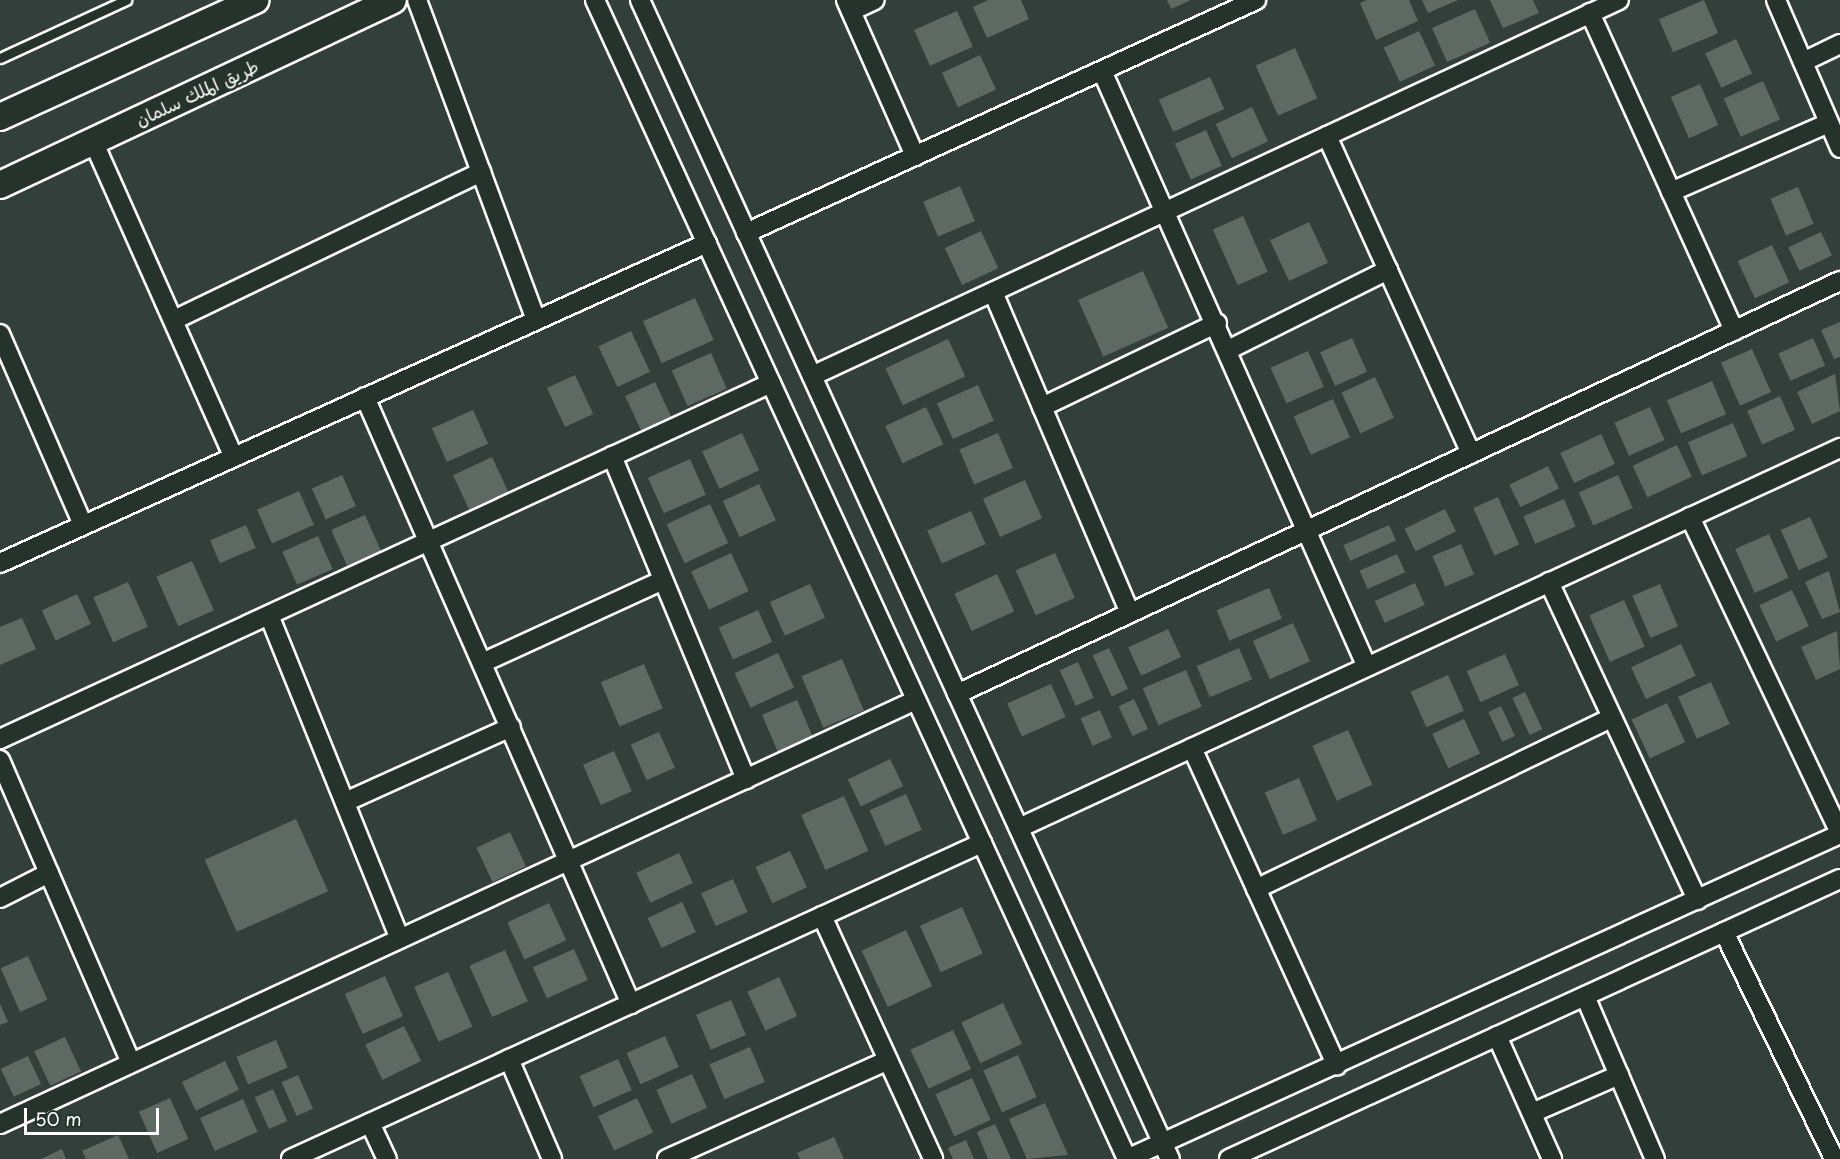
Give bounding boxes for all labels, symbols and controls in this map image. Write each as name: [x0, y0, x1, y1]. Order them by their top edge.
street label: طريق الملك سلمان: [132, 55, 262, 131]
scale bar: [27, 1096, 162, 1134]
text: 50 m: [35, 1105, 82, 1132]

